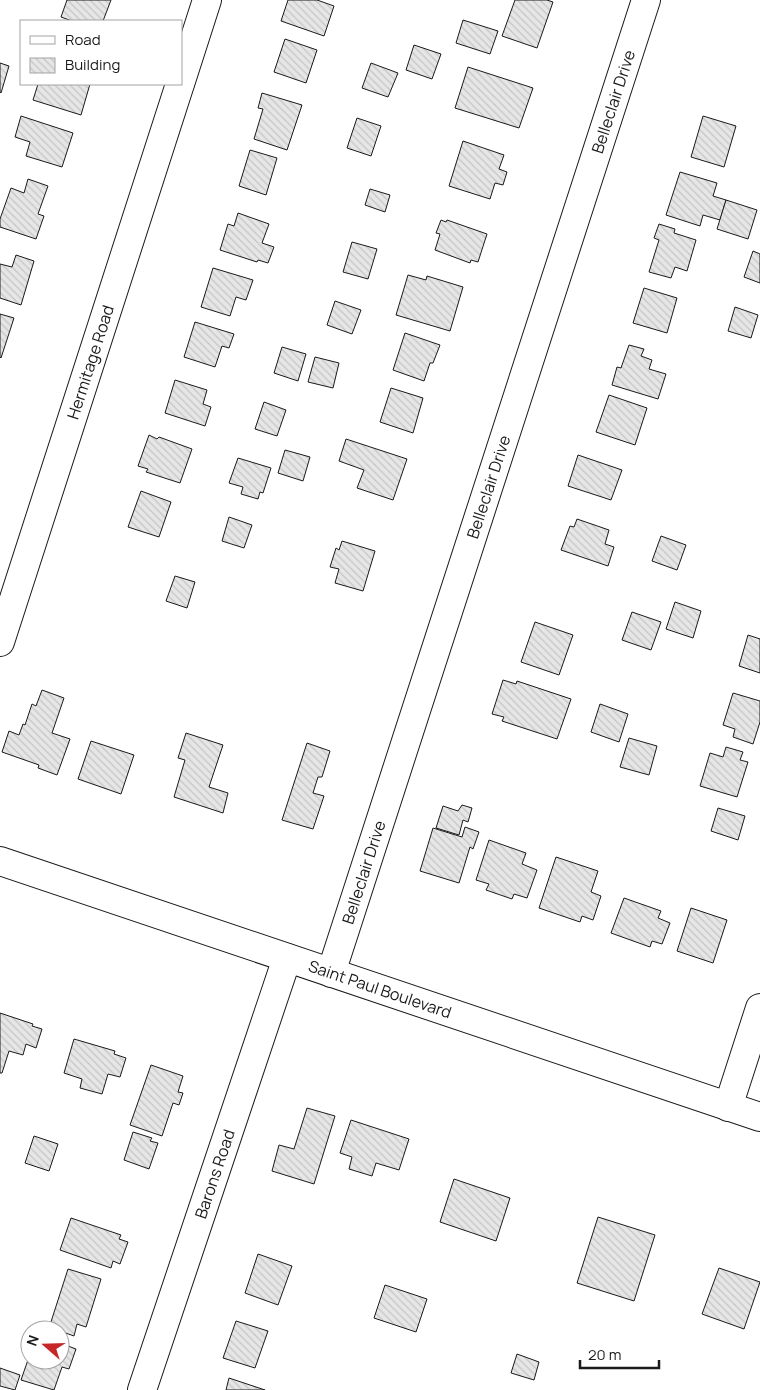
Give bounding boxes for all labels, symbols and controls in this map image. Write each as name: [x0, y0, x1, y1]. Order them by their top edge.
legend: [20, 20, 182, 85]
text: Road: [65, 29, 101, 50]
street label: Belleclair Drive: [586, 47, 640, 156]
text: Building: [65, 54, 120, 75]
street label: Hermitage Road: [62, 302, 119, 422]
street label: Belleclair Drive: [461, 432, 515, 541]
street label: Belleclair Drive: [337, 818, 391, 927]
street label: Saint Paul Boulevard: [306, 955, 454, 1023]
street label: Barons Road: [189, 1126, 240, 1221]
north arrow: [20, 1320, 70, 1370]
text: N: [22, 1332, 43, 1348]
scale bar: [580, 1338, 659, 1370]
text: 20 m: [588, 1344, 621, 1365]

